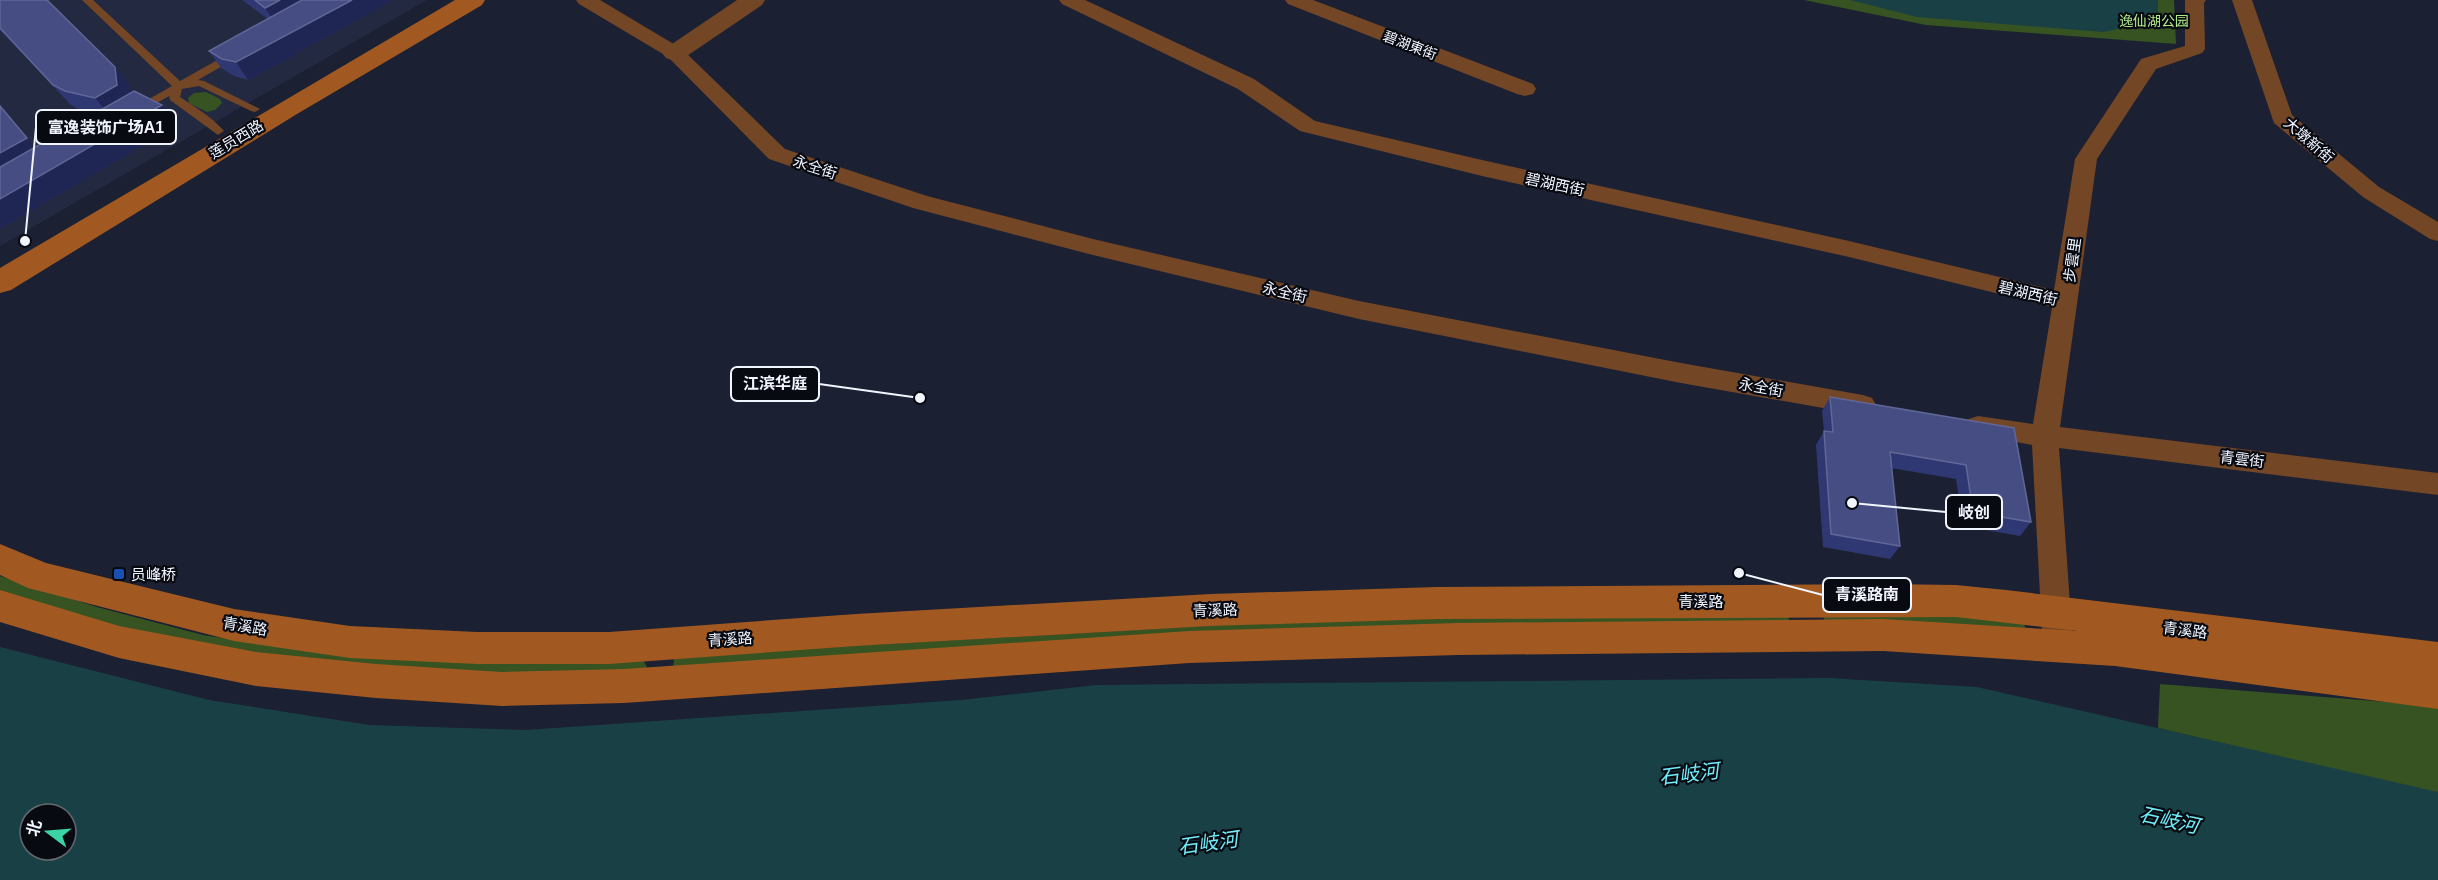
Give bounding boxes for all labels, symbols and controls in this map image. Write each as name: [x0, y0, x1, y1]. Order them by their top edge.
park label: 逸仙湖公园: [2119, 13, 2189, 29]
street label: 碧湖東街: [1381, 27, 1439, 63]
callout: 富逸装饰广场A1: [36, 110, 176, 144]
street label: 大墩新街: [2281, 114, 2337, 166]
street label: 莲员西路: [206, 116, 266, 162]
text: 富逸装饰广场A1: [48, 119, 164, 136]
street label: 永全街: [791, 152, 839, 182]
street label: 碧湖西街: [1524, 169, 1586, 199]
street label: 步雲里: [2060, 237, 2084, 283]
street label: 碧湖西街: [1997, 278, 2059, 308]
street label: 永全街: [1261, 279, 1309, 305]
callout: 江滨华庭: [731, 367, 819, 401]
text: 江滨华庭: [743, 374, 807, 392]
street label: 永全街: [1737, 375, 1785, 399]
street label: 青雲街: [2219, 448, 2265, 470]
callout: 岐创: [1946, 495, 2002, 529]
text: 岐创: [1958, 504, 1990, 521]
place label: 员峰桥: [131, 566, 176, 583]
marker: 员峰桥: [112, 567, 126, 581]
callout: 青溪路南: [1823, 578, 1911, 612]
text: 青溪路南: [1835, 586, 1899, 603]
street label: 青溪路: [1678, 593, 1724, 610]
street label: 青溪路: [1192, 601, 1238, 619]
street label: 青溪路: [221, 614, 269, 638]
street label: 青溪路: [2162, 619, 2208, 641]
street label: 青溪路: [707, 629, 753, 649]
water label: 石岐河: [1658, 759, 1724, 789]
north arrow: [18, 802, 78, 862]
water label: 石岐河: [2137, 803, 2205, 838]
text: 北: [24, 818, 44, 838]
water label: 石岐河: [1177, 827, 1243, 858]

